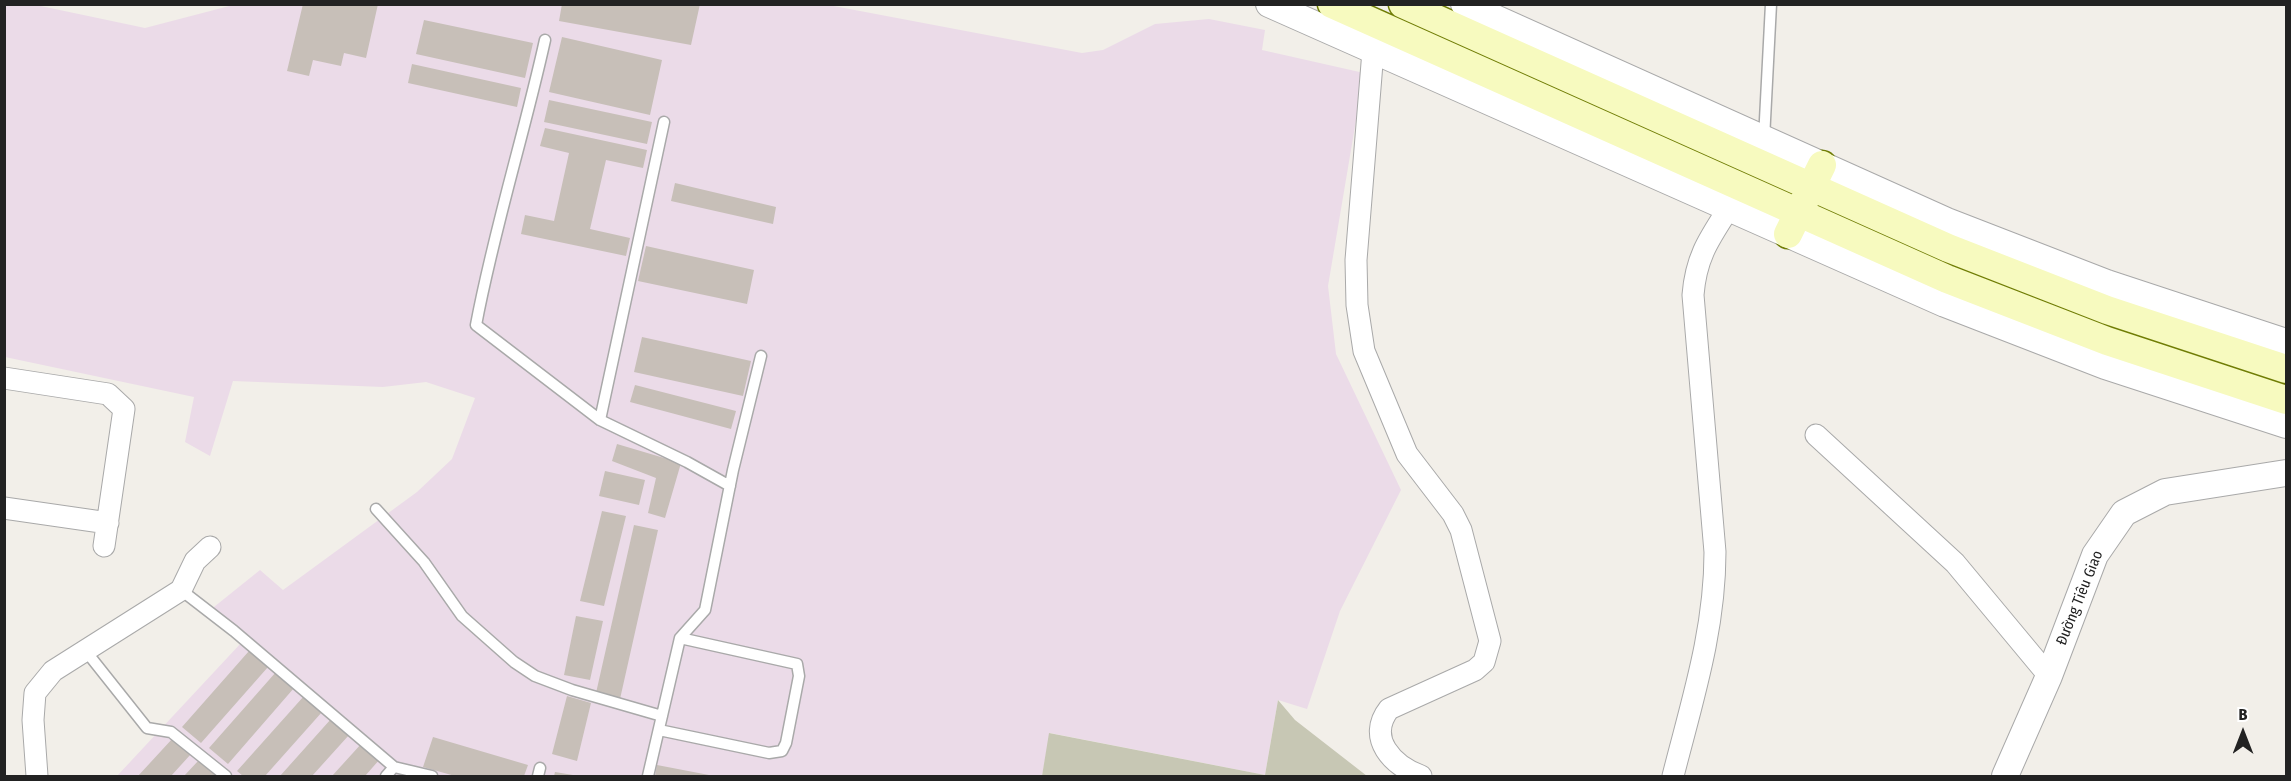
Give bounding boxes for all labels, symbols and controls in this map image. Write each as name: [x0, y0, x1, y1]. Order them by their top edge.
street label: Đường Tiêu Giao: [2053, 548, 2107, 648]
north arrow: [2213, 703, 2273, 763]
text: B: [2239, 705, 2247, 724]

